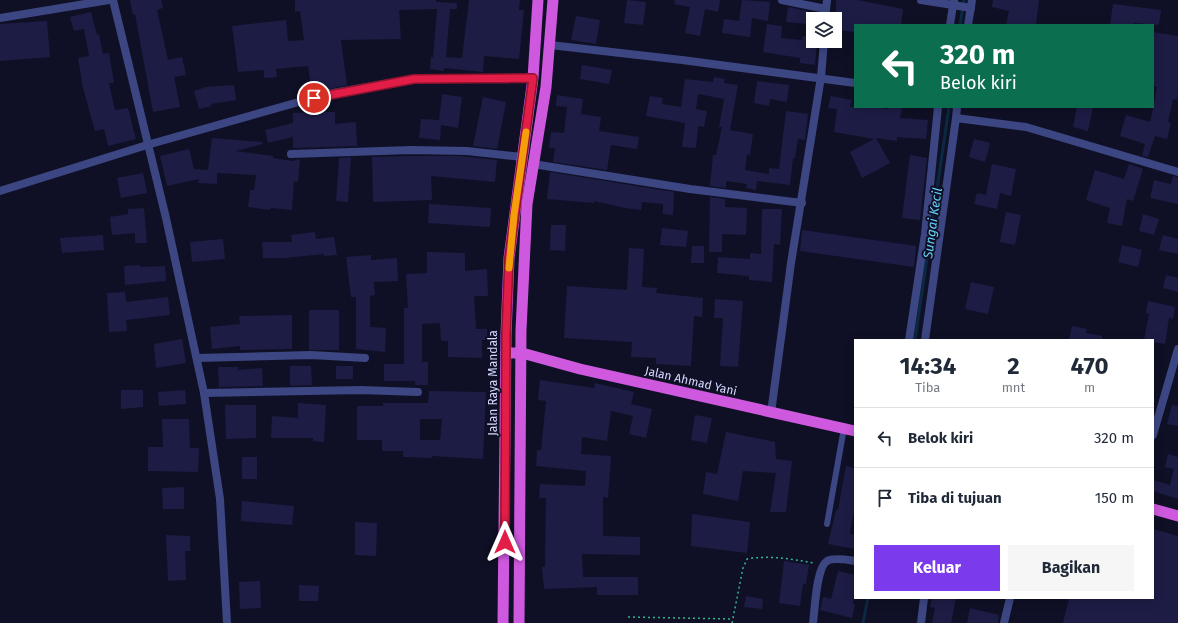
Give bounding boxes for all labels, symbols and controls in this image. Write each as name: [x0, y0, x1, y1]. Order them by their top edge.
map controls: [806, 12, 842, 48]
button: layers: [806, 12, 842, 48]
text: 320 m: [940, 38, 1015, 71]
icon: left: [874, 40, 926, 92]
text: Belok kiri: [940, 72, 1017, 94]
pin: [297, 81, 331, 115]
icon: arrive: [303, 87, 325, 109]
water label: Sungai Kecil: [920, 186, 945, 261]
street label: Jalan Raya Mandala: [486, 330, 500, 436]
text: 14:34: [899, 352, 956, 380]
text: 2: [1007, 352, 1020, 380]
text: 470: [1071, 352, 1109, 380]
street label: Jalan Ahmad Yani: [644, 364, 738, 398]
text: Tiba: [915, 380, 940, 395]
text: mnt: [1002, 380, 1025, 395]
text: m: [1084, 380, 1095, 395]
icon: left: [874, 427, 896, 449]
text: Belok kiri: [908, 429, 973, 447]
text: 320 m: [1094, 429, 1134, 447]
icon: arrive: [874, 487, 896, 509]
text: Tiba di tujuan: [908, 489, 1002, 507]
text: 150 m: [1095, 489, 1134, 507]
position arrow: [484, 521, 526, 563]
button: Keluar: [874, 545, 1000, 591]
button: Bagikan: [1008, 545, 1134, 591]

